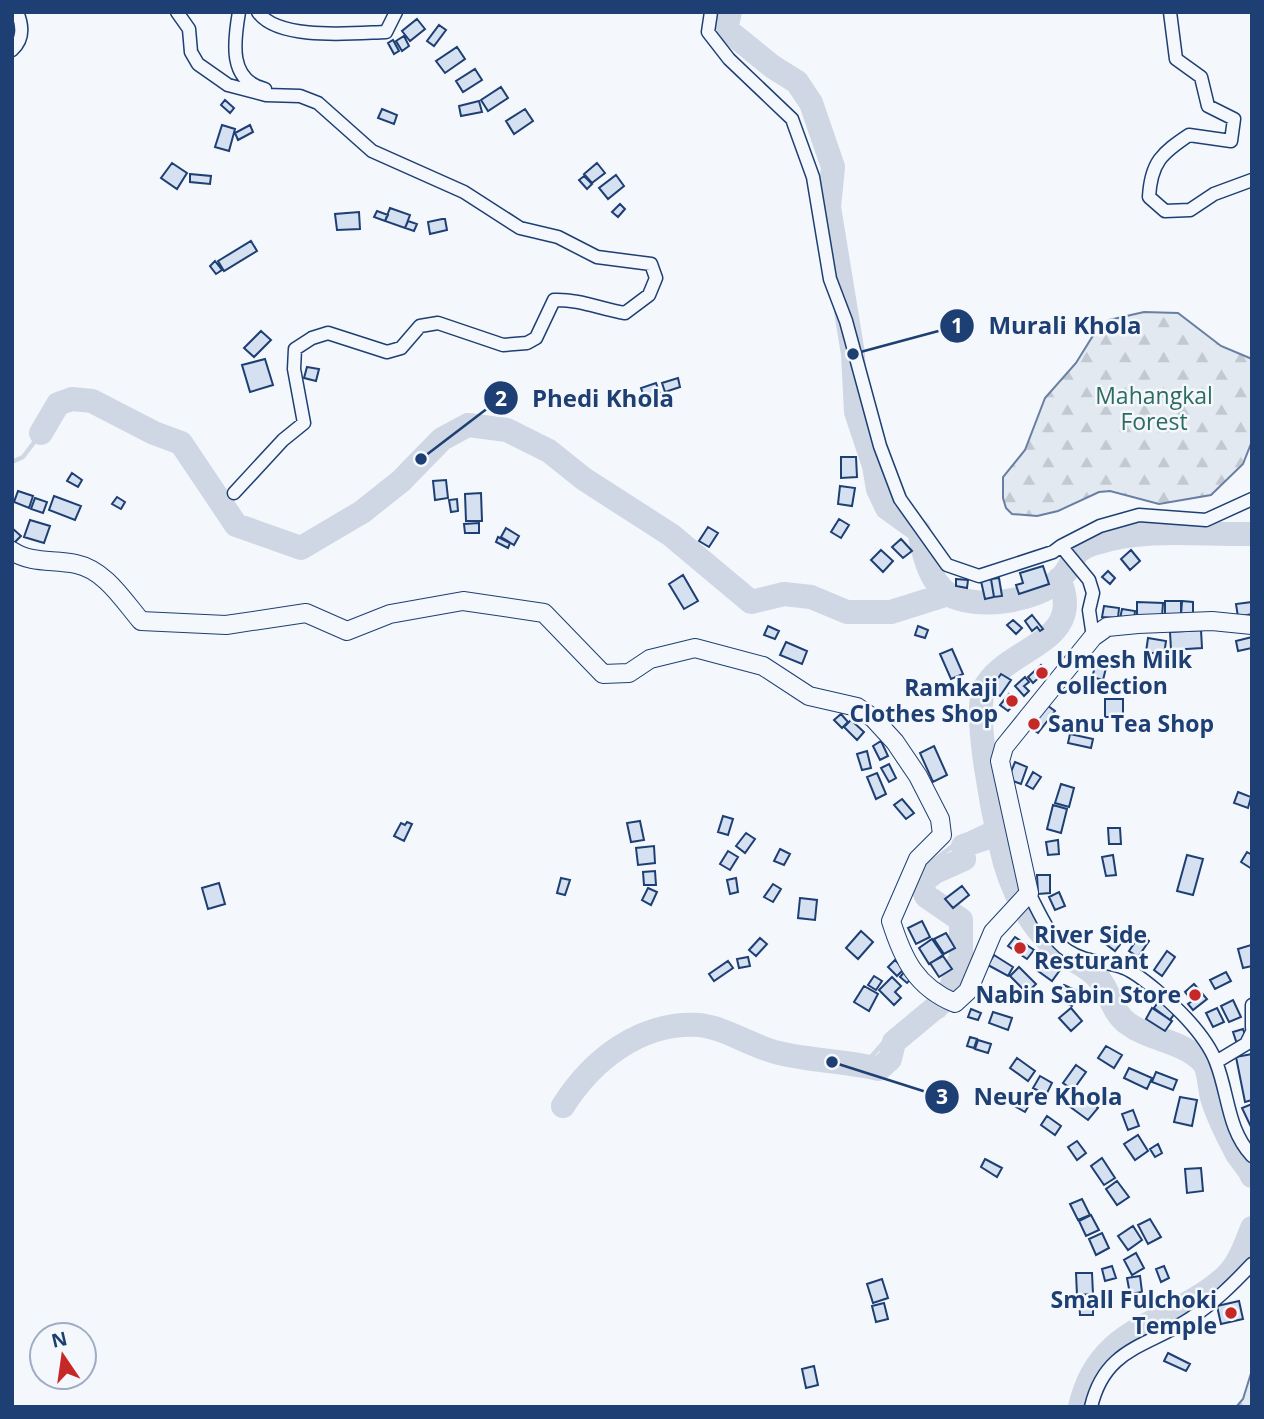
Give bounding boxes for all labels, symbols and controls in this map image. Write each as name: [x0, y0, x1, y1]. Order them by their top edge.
callout: Murali Khola: [939, 303, 1155, 348]
text: Murali Khola: [988, 308, 1142, 341]
text: 1: [951, 311, 963, 339]
callout: Phedi Khola: [483, 376, 688, 421]
park label: Mahangkal Forest: [1095, 379, 1213, 437]
text: Phedi Khola: [532, 381, 674, 414]
text: 2: [495, 384, 507, 412]
place label: Umesh Milk collection: [1056, 643, 1193, 701]
marker: Umesh Milk collection: [1034, 665, 1050, 681]
place label: Ramkaji Clothes Shop: [849, 671, 998, 729]
marker: Ramkaji Clothes Shop: [1004, 693, 1020, 709]
place label: Sanu Tea Shop: [1048, 707, 1214, 739]
marker: Sanu Tea Shop: [1026, 716, 1042, 732]
place label: River Side Resturant: [1034, 918, 1149, 976]
marker: River Side Resturant: [1012, 940, 1028, 956]
place label: Nabin Sabin Store: [976, 978, 1181, 1010]
marker: Nabin Sabin Store: [1187, 987, 1203, 1003]
callout: Neure Khola: [925, 1074, 1137, 1119]
text: Neure Khola: [973, 1079, 1123, 1112]
text: 3: [936, 1082, 948, 1110]
place label: Small Fulchoki Temple: [1051, 1283, 1217, 1341]
marker: Small Fulchoki Temple: [1223, 1305, 1239, 1321]
north arrow: [28, 1321, 98, 1391]
text: N: [49, 1325, 70, 1354]

